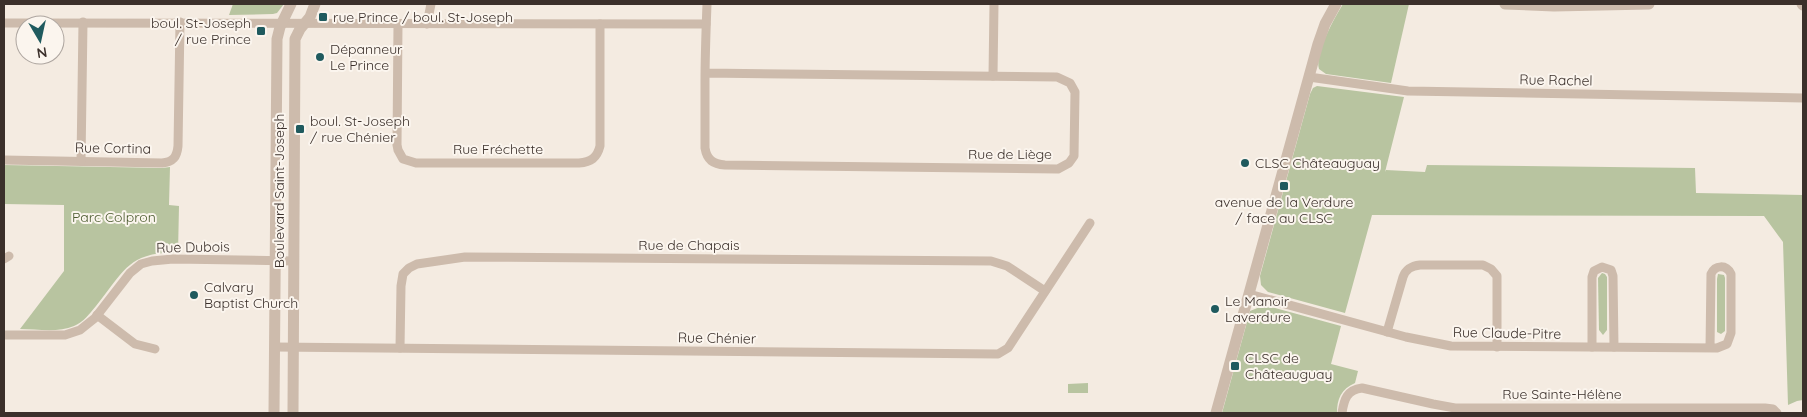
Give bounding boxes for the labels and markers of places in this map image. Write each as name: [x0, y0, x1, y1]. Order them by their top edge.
place label: rue Prince / boul. St-Joseph: [333, 8, 513, 26]
marker: rue Prince / boul. St-Joseph: [317, 11, 329, 23]
place label: boul. St-Joseph / rue Prince: [151, 14, 251, 48]
marker: boul. St-Joseph / rue Prince: [255, 25, 267, 37]
place label: Dépanneur Le Prince: [330, 40, 403, 74]
marker: Dépanneur Le Prince: [314, 51, 326, 63]
place label: boul. St-Joseph / rue Chénier: [310, 112, 410, 146]
marker: boul. St-Joseph / rue Chénier: [294, 123, 306, 135]
place label: CLSC Châteauguay: [1255, 154, 1380, 172]
marker: CLSC Châteauguay: [1239, 157, 1251, 169]
marker: avenue de la Verdure / face au CLSC: [1278, 180, 1290, 192]
place label: avenue de la Verdure / face au CLSC: [1215, 193, 1353, 227]
place label: Calvary Baptist Church: [204, 278, 298, 312]
marker: Calvary Baptist Church: [188, 289, 200, 301]
place label: Le Manoir Laverdure: [1225, 292, 1291, 326]
marker: Le Manoir Laverdure: [1209, 303, 1221, 315]
place label: CLSC de Châteauguay: [1245, 349, 1332, 383]
marker: CLSC de Châteauguay: [1229, 360, 1241, 372]

